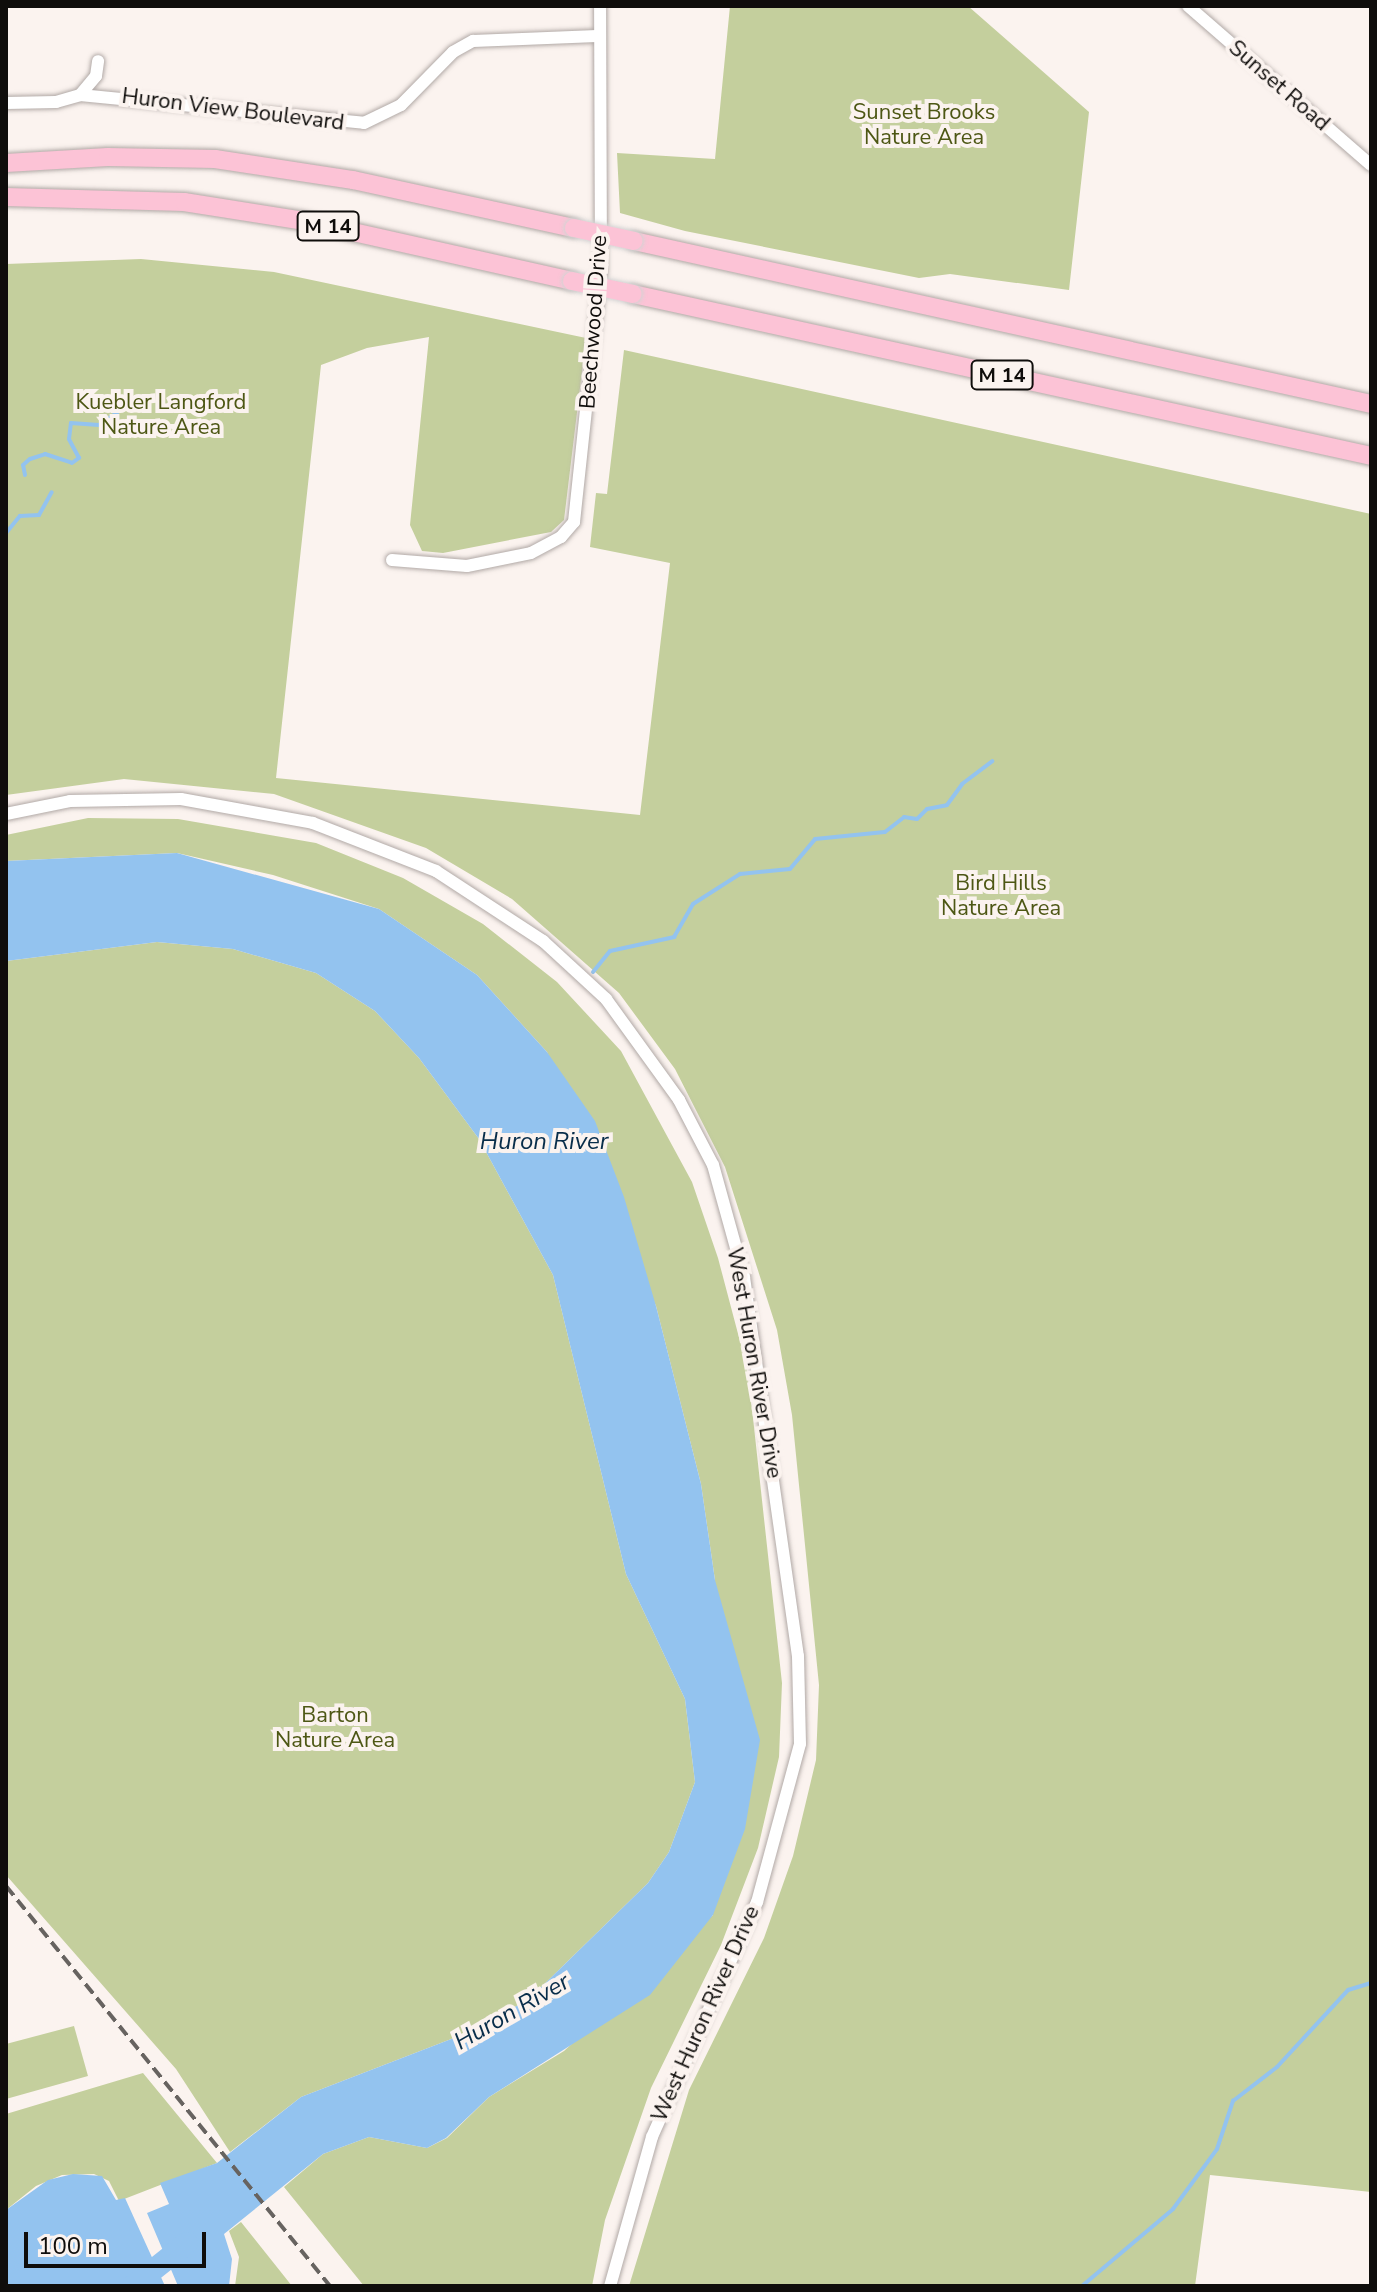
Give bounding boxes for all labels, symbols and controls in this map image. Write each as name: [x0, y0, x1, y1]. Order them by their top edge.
street label: Sunset Road: [1223, 35, 1335, 137]
street label: Huron View Boulevard: [120, 83, 346, 137]
park label: Sunset Brooks Nature Area: [853, 99, 995, 150]
road number: M 14: [296, 210, 360, 242]
street label: Beechwood Drive: [575, 234, 613, 410]
road number: M 14: [970, 359, 1034, 391]
park label: Kuebler Langford Nature Area: [76, 389, 246, 440]
park label: Bird Hills Nature Area: [941, 870, 1061, 922]
water label: Huron River: [480, 1128, 608, 1156]
street label: West Huron River Drive: [721, 1245, 787, 1481]
park label: Barton Nature Area: [275, 1702, 395, 1754]
street label: West Huron River Drive: [646, 1902, 766, 2126]
water label: Huron River: [449, 1967, 575, 2057]
scale bar: [28, 2216, 210, 2266]
text: 100 m: [38, 2230, 108, 2262]

